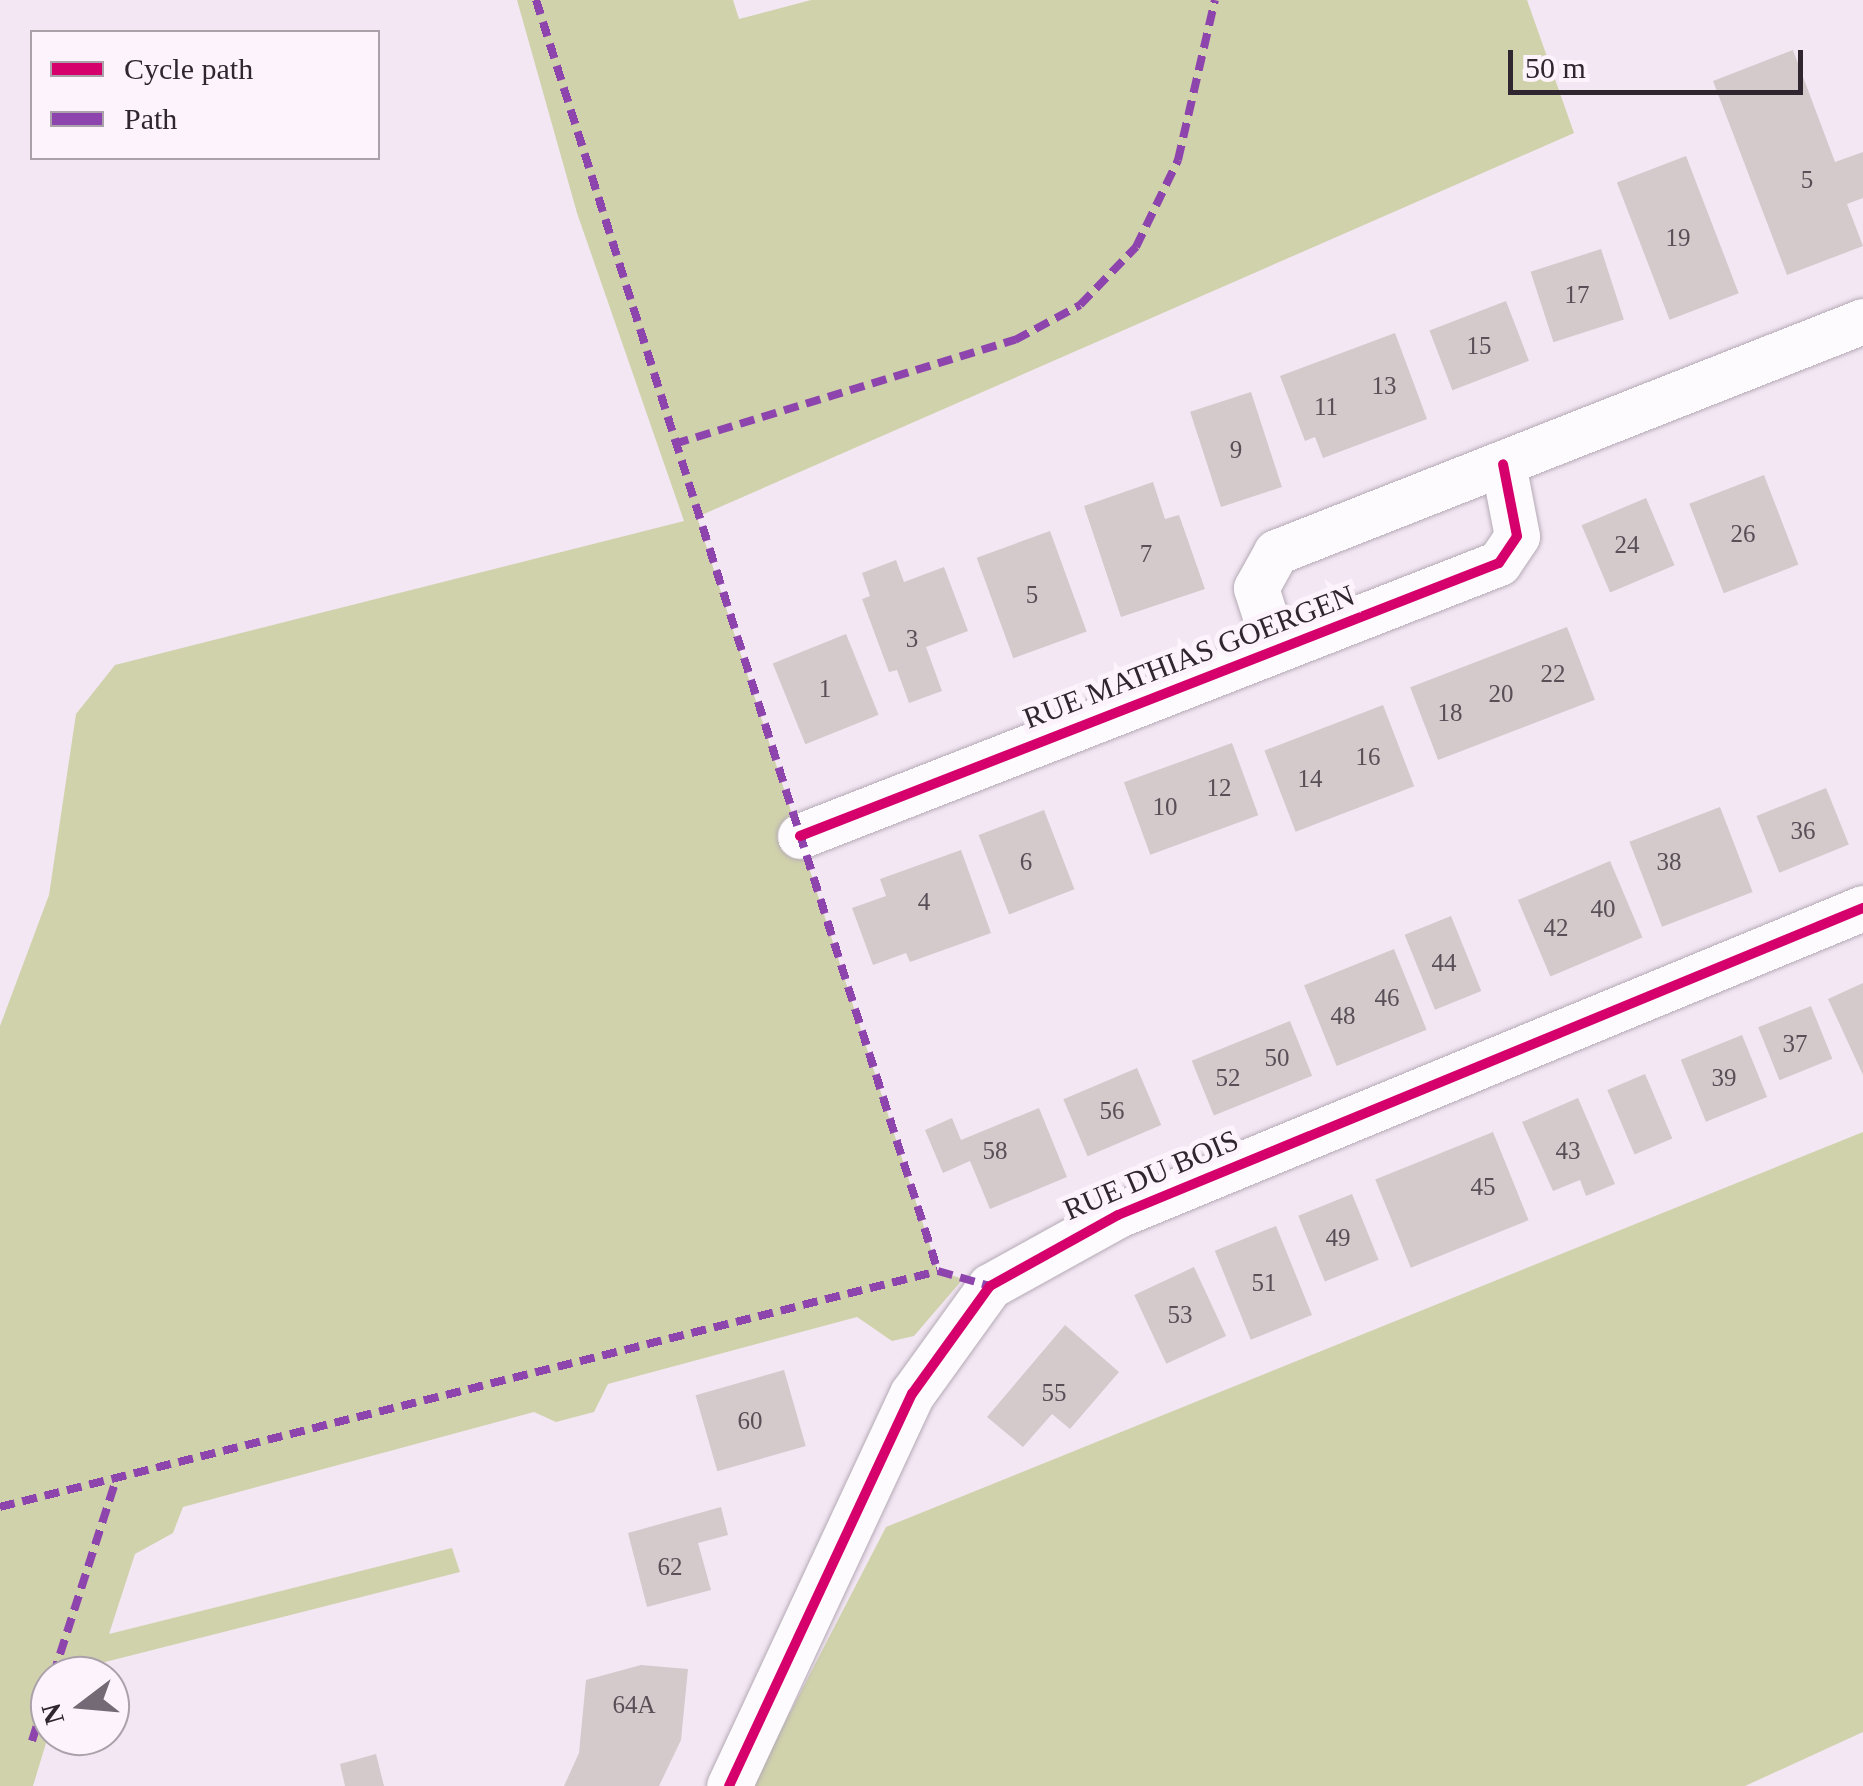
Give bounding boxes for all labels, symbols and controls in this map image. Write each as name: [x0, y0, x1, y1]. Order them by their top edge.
legend: [30, 30, 380, 160]
scale bar: [1513, 30, 1808, 92]
text: 50 m: [1525, 51, 1586, 84]
text: Cycle path: [124, 52, 253, 85]
text: Path: [124, 102, 177, 135]
house number: 5: [1801, 165, 1813, 195]
house number: 19: [1666, 223, 1690, 253]
house number: 17: [1564, 280, 1590, 310]
house number: 15: [1466, 331, 1492, 361]
house number: 13: [1372, 371, 1396, 401]
house number: 11: [1314, 392, 1338, 422]
house number: 9: [1230, 435, 1242, 465]
house number: 26: [1730, 519, 1756, 549]
house number: 24: [1614, 530, 1640, 560]
house number: 7: [1140, 539, 1152, 569]
street label: RUE MATHIAS GOERGEN: [1018, 577, 1360, 737]
house number: 5: [1026, 580, 1038, 610]
house number: 3: [906, 624, 918, 654]
house number: 22: [1540, 659, 1566, 689]
house number: 1: [819, 674, 831, 704]
house number: 20: [1488, 679, 1514, 709]
house number: 18: [1438, 698, 1462, 728]
house number: 16: [1356, 742, 1380, 772]
house number: 14: [1298, 764, 1322, 794]
house number: 12: [1206, 773, 1232, 803]
house number: 10: [1152, 792, 1178, 822]
house number: 36: [1790, 816, 1816, 846]
house number: 6: [1020, 847, 1032, 877]
house number: 38: [1656, 847, 1682, 877]
house number: 4: [918, 887, 930, 917]
house number: 40: [1590, 894, 1616, 924]
house number: 42: [1544, 913, 1568, 943]
house number: 44: [1432, 948, 1456, 978]
house number: 46: [1374, 983, 1400, 1013]
house number: 48: [1330, 1001, 1356, 1031]
house number: 37: [1782, 1029, 1808, 1059]
house number: 50: [1264, 1043, 1290, 1073]
house number: 52: [1216, 1063, 1240, 1093]
house number: 39: [1712, 1063, 1736, 1093]
house number: 56: [1100, 1096, 1124, 1126]
street label: RUE DU BOIS: [1058, 1122, 1244, 1228]
house number: 58: [982, 1136, 1008, 1166]
house number: 43: [1556, 1136, 1580, 1166]
house number: 45: [1470, 1172, 1496, 1202]
house number: 49: [1326, 1223, 1350, 1253]
house number: 51: [1252, 1268, 1276, 1298]
house number: 53: [1168, 1300, 1192, 1330]
house number: 55: [1042, 1378, 1066, 1408]
house number: 60: [738, 1406, 762, 1436]
house number: 62: [658, 1552, 682, 1582]
north arrow: [30, 1656, 130, 1756]
house number: 64A: [612, 1690, 656, 1720]
text: N: [35, 1700, 70, 1728]

